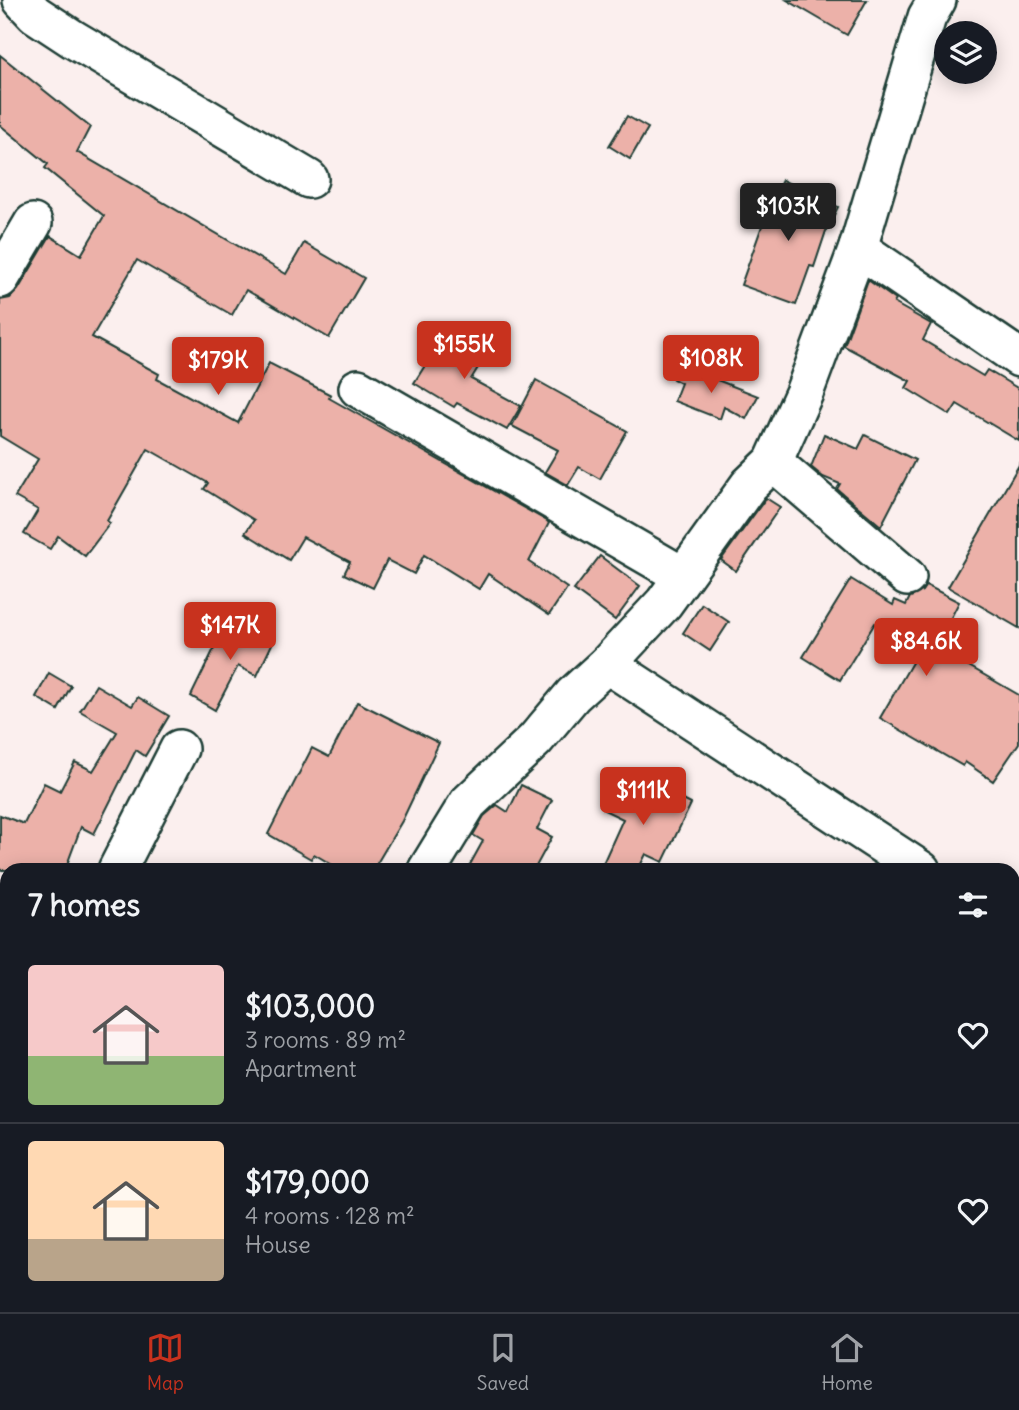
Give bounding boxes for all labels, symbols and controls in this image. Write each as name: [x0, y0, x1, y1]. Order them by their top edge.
map controls: [934, 21, 997, 84]
button: layers: [934, 21, 997, 84]
pin: $103K: [739, 184, 837, 243]
text: $103K: [756, 191, 820, 220]
pin: $155K: [415, 322, 513, 381]
text: $155K: [433, 329, 495, 358]
pin: $108K: [662, 336, 760, 395]
pin: $179K: [169, 338, 267, 397]
text: $108K: [679, 343, 743, 372]
text: $179K: [188, 345, 248, 374]
pin: $147K: [181, 602, 279, 662]
text: $147K: [200, 610, 260, 639]
pin: $84.6K: [869, 618, 983, 678]
text: $84.6K: [890, 626, 962, 655]
pin: $111K: [594, 768, 692, 827]
text: $111K: [616, 775, 670, 804]
text: 7 homes: [28, 886, 140, 924]
icon: filters: [954, 886, 992, 924]
text: $103,000: [245, 987, 375, 1025]
icon: home: [84, 993, 168, 1077]
icon: heart: [954, 1016, 992, 1054]
text: 3 rooms · 89 m²: [245, 1025, 406, 1054]
text: Apartment: [245, 1054, 357, 1083]
text: $179,000: [245, 1163, 370, 1201]
icon: home: [84, 1169, 168, 1253]
icon: heart: [954, 1192, 992, 1230]
text: 4 rooms · 128 m²: [245, 1201, 415, 1230]
text: House: [245, 1230, 311, 1259]
tab: Map: [146, 1329, 184, 1395]
tab: Saved: [477, 1329, 529, 1395]
tab: Home: [821, 1329, 873, 1395]

